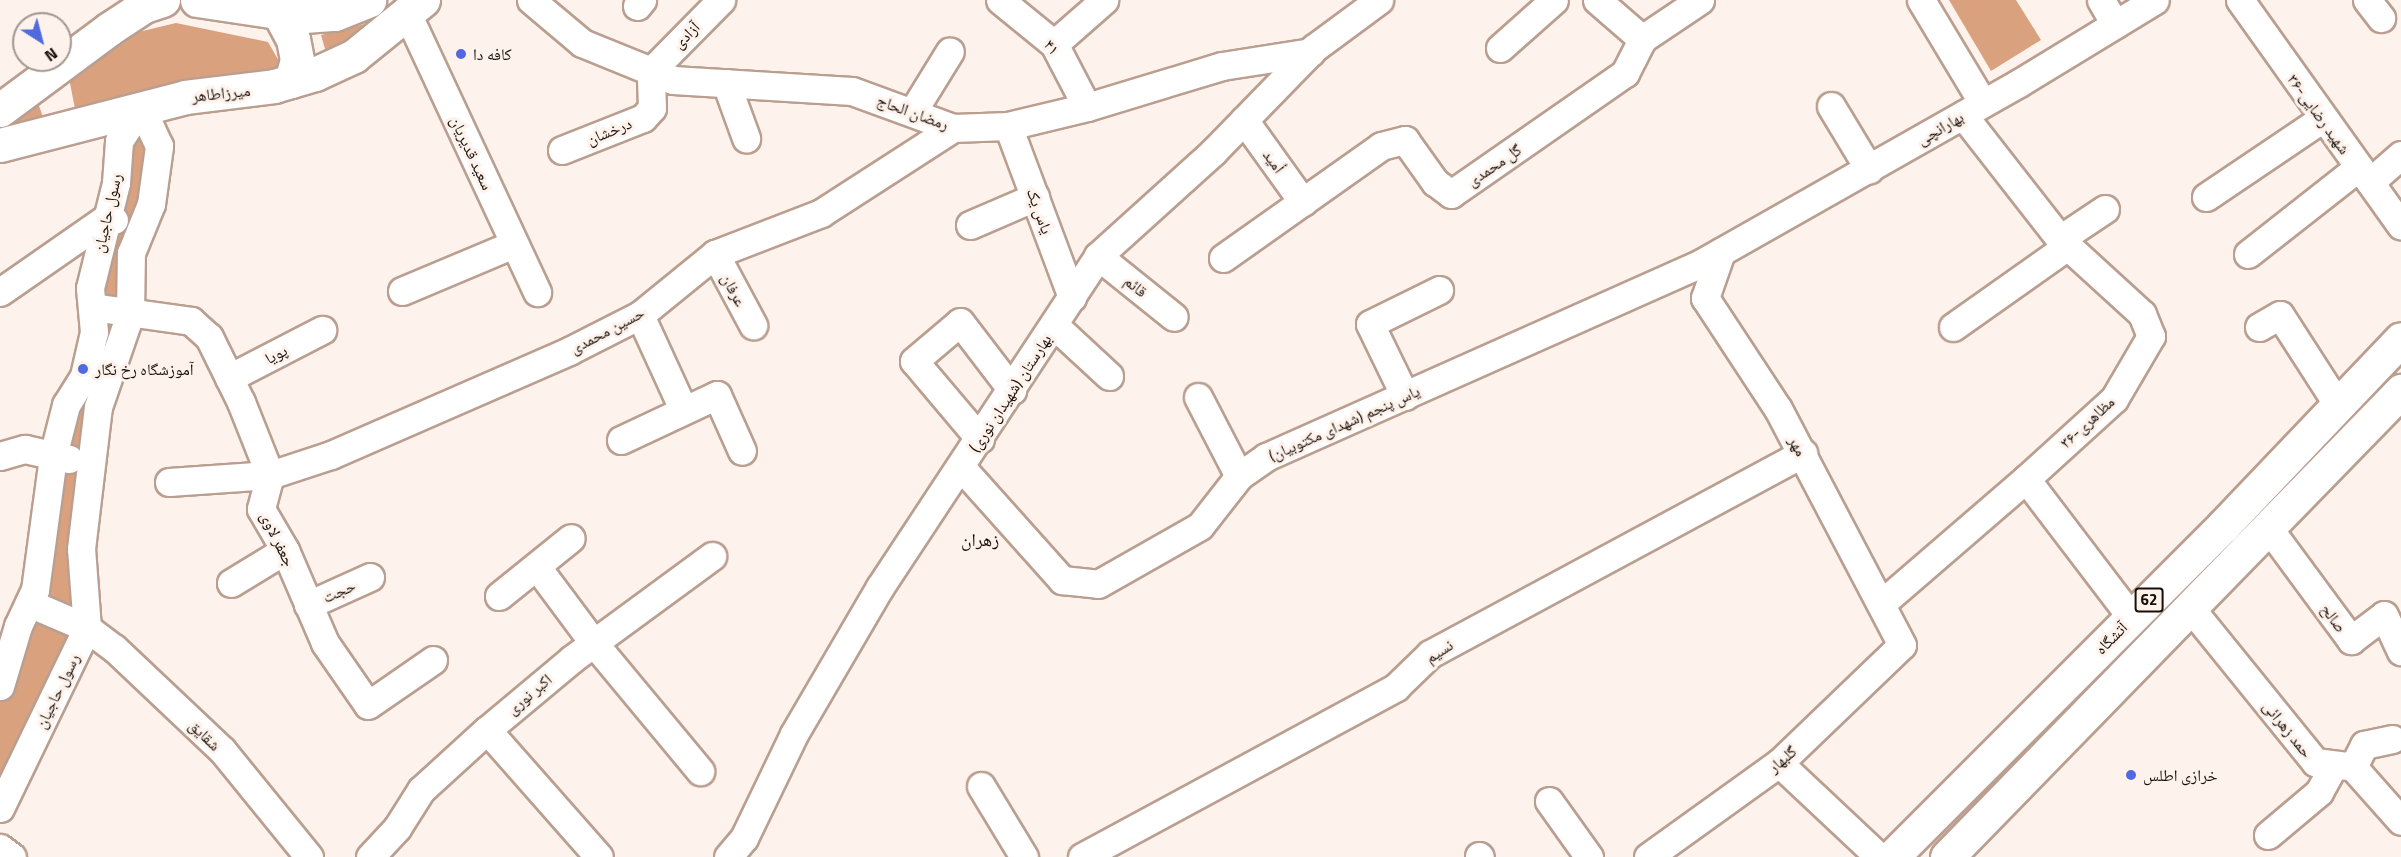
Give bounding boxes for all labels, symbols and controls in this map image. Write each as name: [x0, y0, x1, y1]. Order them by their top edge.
north arrow: [12, 12, 72, 72]
street label: آزادی: [668, 17, 704, 53]
street label: ۴۱: [1040, 35, 1064, 59]
text: N: [40, 42, 63, 68]
place label: کافه دا: [473, 44, 512, 64]
marker: کافه دا: [454, 47, 468, 61]
street label: ۳۶-شهید رضایی: [2284, 70, 2354, 158]
street label: میرزاطاهر: [191, 80, 251, 106]
street label: رمضان الحاج: [875, 90, 951, 134]
street label: بهارانچی: [1913, 107, 1967, 149]
street label: سعید قدیریان: [447, 113, 497, 193]
street label: درخشان: [584, 113, 634, 149]
street label: گل محمدی: [1463, 140, 1525, 190]
street label: اُمید: [1259, 145, 1289, 177]
street label: رسول حاجیان: [89, 171, 125, 255]
street label: یاس یک: [1023, 186, 1057, 236]
street label: عرفان: [717, 270, 751, 310]
street label: قائم: [1121, 271, 1151, 301]
street label: حسین محمدی: [567, 302, 647, 358]
street label: بهارستان (شهیدان نوری): [965, 330, 1055, 456]
street label: پویا: [262, 340, 290, 368]
place label: آموزشگاه رخ نگار: [95, 359, 194, 379]
marker: آموزشگاه رخ نگار: [76, 362, 90, 376]
street label: یاس پنجم (شهدای مکتوبیان): [1265, 381, 1423, 465]
street label: ۳۶-مظاهری: [2056, 392, 2118, 452]
street label: مهر: [1785, 433, 1811, 459]
street label: جعفر لاوی: [257, 508, 299, 570]
district label: زهران: [961, 529, 999, 551]
street label: حجت: [320, 575, 358, 607]
road number: 62: [2134, 588, 2164, 612]
street label: صالح: [2317, 600, 2351, 636]
street label: آتشگاه: [2091, 618, 2131, 658]
street label: نسیم: [1422, 635, 1456, 667]
street label: رسول حاجیان: [31, 650, 83, 732]
street label: اکبر نوری: [503, 670, 555, 718]
street label: حمد زهرائی: [2259, 697, 2317, 761]
street label: شقایق: [185, 715, 225, 755]
street label: گلبهار: [1764, 742, 1800, 776]
place label: خرازی اطلس: [2143, 765, 2218, 785]
marker: خرازی اطلس: [2124, 768, 2138, 782]

